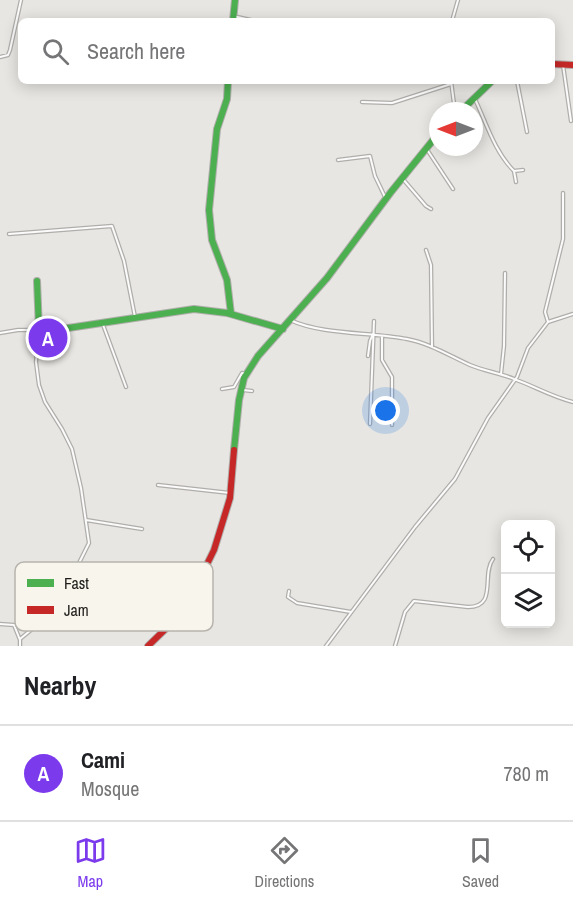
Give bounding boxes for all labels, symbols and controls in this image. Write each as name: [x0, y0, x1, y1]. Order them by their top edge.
search box: [18, 18, 555, 84]
icon: search: [39, 35, 72, 68]
text: Search here: [87, 36, 185, 66]
north arrow: [429, 102, 483, 156]
pin: A: [28, 316, 68, 360]
your location: [371, 396, 400, 425]
map controls: [501, 520, 555, 628]
button: locate: [501, 520, 555, 574]
legend: [15, 562, 213, 631]
text: Fast: [64, 572, 89, 594]
button: layers: [501, 574, 555, 628]
text: Jam: [64, 599, 89, 621]
text: Nearby: [24, 668, 96, 703]
text: Cami: [81, 745, 125, 775]
text: A: [38, 760, 49, 787]
text: 780 m: [503, 760, 549, 787]
text: Mosque: [81, 775, 139, 802]
tab: Map: [74, 834, 107, 892]
tab: Directions: [254, 834, 314, 892]
tab: Saved: [462, 834, 499, 892]

